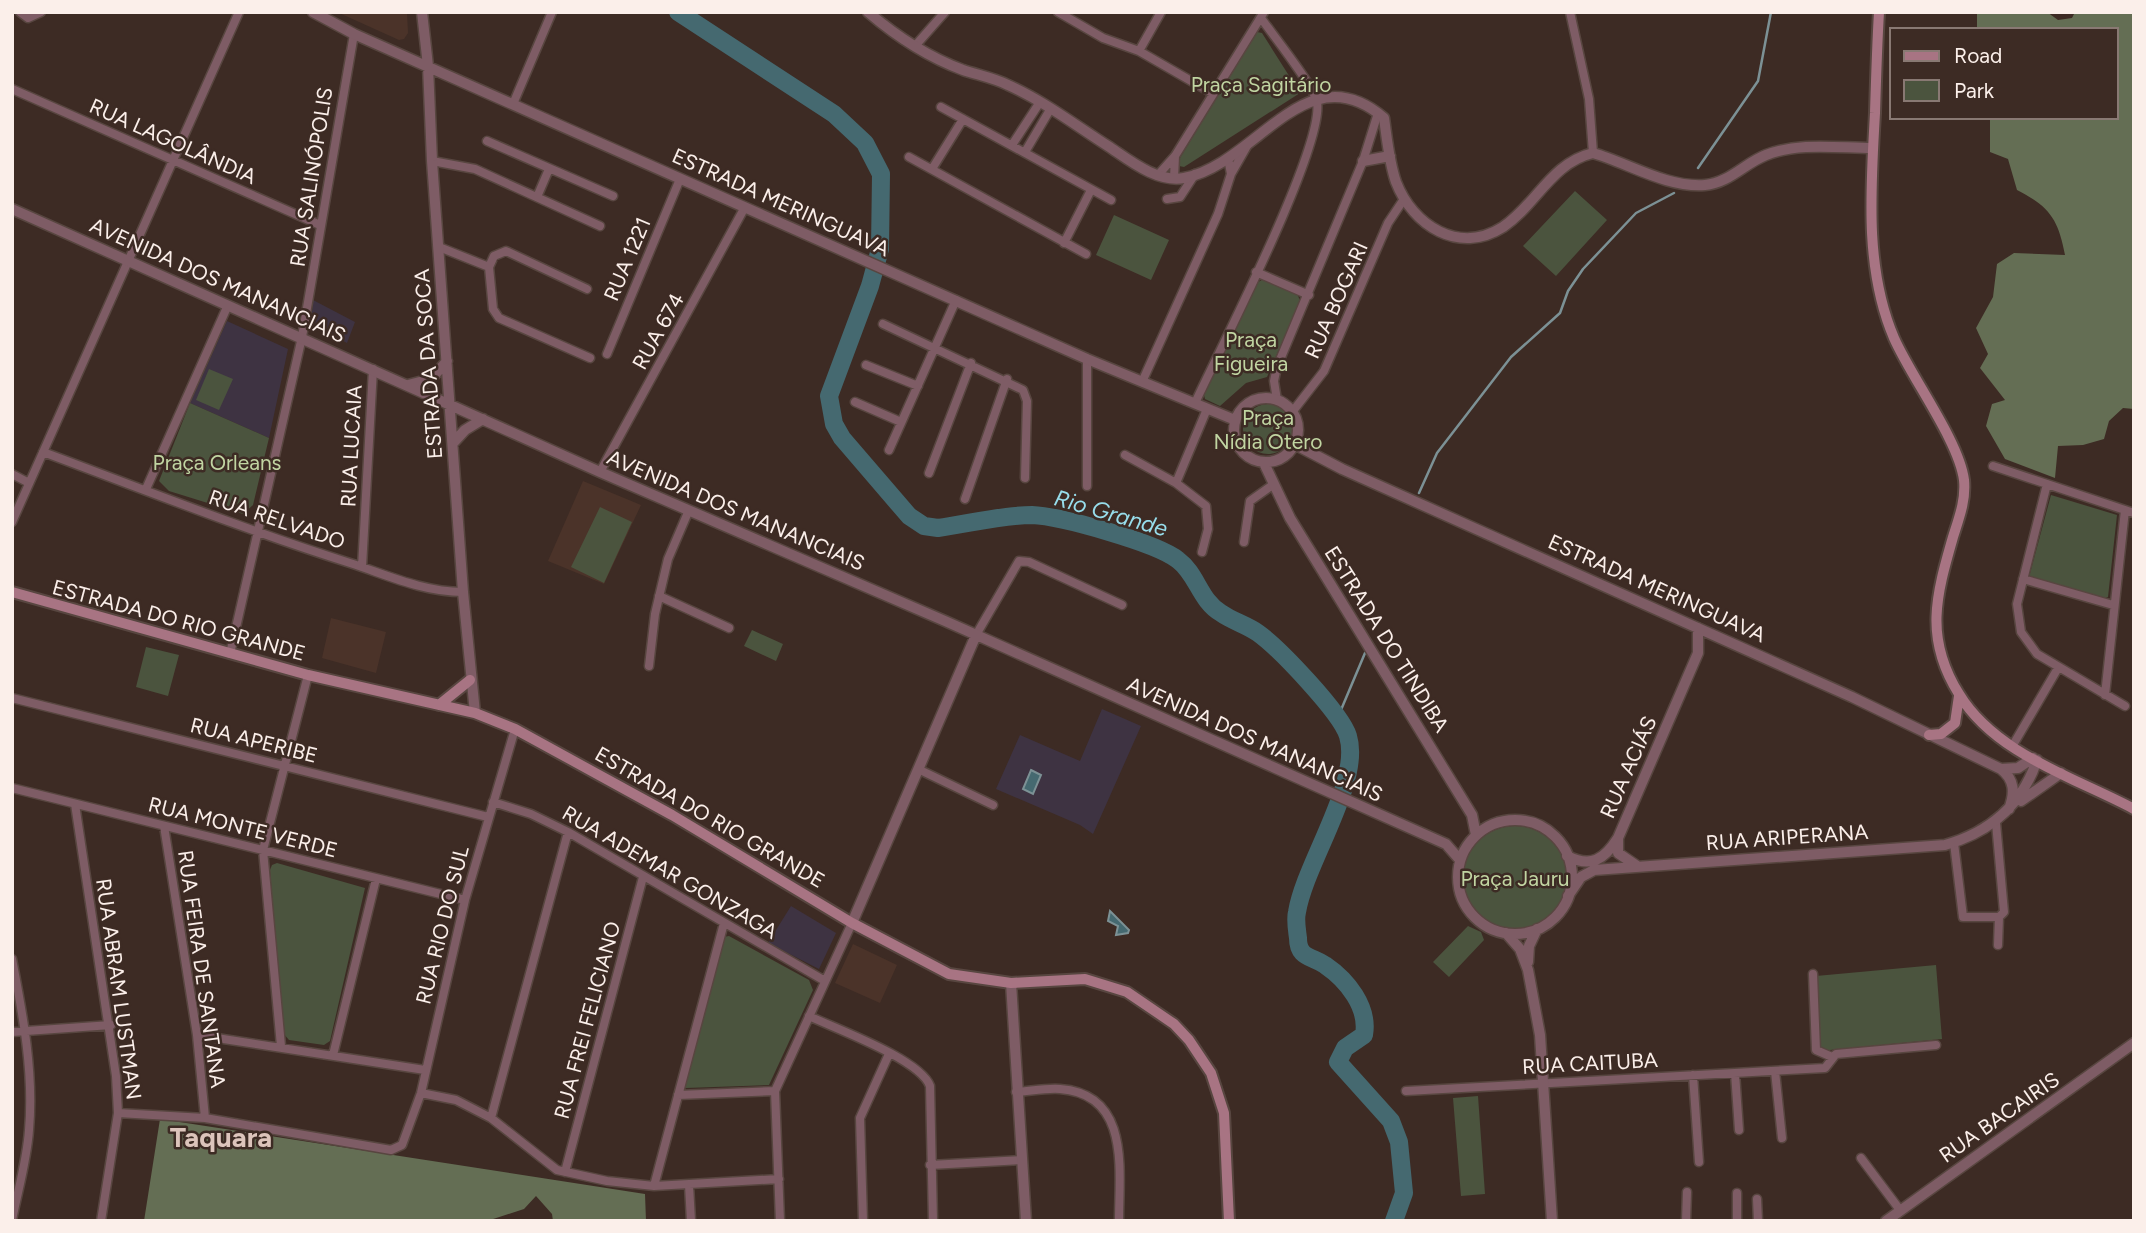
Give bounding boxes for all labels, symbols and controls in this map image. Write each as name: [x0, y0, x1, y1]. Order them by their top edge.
legend: [1890, 28, 2118, 119]
text: Road: [1954, 43, 2002, 68]
park label: Praça Sagitário: [1191, 72, 1331, 97]
text: Park: [1954, 78, 1995, 103]
street label: RUA SALINÓPOLIS: [284, 85, 338, 269]
street label: RUA LAGOLÂNDIA: [86, 93, 260, 189]
street label: ESTRADA MERINGUAVA: [668, 143, 894, 261]
street label: AVENIDA DOS MANANCIAIS: [86, 212, 350, 348]
street label: RUA 1221: [598, 214, 656, 304]
street label: RUA BOGARI: [1299, 238, 1373, 362]
street label: ESTRADA DA SOCA: [409, 268, 447, 460]
street label: RUA 674: [627, 288, 689, 374]
park label: Praça Figueira: [1214, 327, 1288, 376]
street label: RUA LUCAIA: [335, 384, 367, 508]
park label: Praça Nídia Otero: [1213, 405, 1323, 454]
street label: AVENIDA DOS MANANCIAIS: [604, 444, 868, 576]
park label: Praça Orleans: [153, 450, 281, 475]
water label: Rio Grande: [1051, 483, 1171, 543]
street label: RUA RELVADO: [206, 484, 348, 554]
street label: ESTRADA MERINGUAVA: [1544, 529, 1770, 647]
street label: ESTRADA DO TINDIBA: [1319, 541, 1455, 737]
street label: ESTRADA DO RIO GRANDE: [50, 574, 308, 666]
street label: AVENIDA DOS MANANCIAIS: [1123, 671, 1387, 807]
street label: RUA APERIBE: [188, 712, 320, 768]
street label: RUA ACIÁS: [1594, 712, 1662, 822]
street label: ESTRADA DO RIO GRANDE: [591, 741, 829, 893]
street label: RUA MONTE VERDE: [146, 791, 340, 863]
street label: RUA ADEMAR GONZAGA: [558, 800, 782, 944]
street label: RUA ARIPERANA: [1705, 819, 1869, 855]
street label: RUA RIO DO SUL: [410, 843, 474, 1007]
street label: RUA FEIRA DE SANTANA: [173, 849, 231, 1089]
park label: Praça Jauru: [1460, 866, 1570, 891]
street label: RUA ABRAM LUSTMAN: [91, 877, 147, 1101]
street label: RUA FREI FELICIANO: [549, 919, 625, 1121]
street label: RUA CAITUBA: [1521, 1047, 1659, 1079]
street label: RUA BACAIRIS: [1934, 1066, 2064, 1168]
district label: Taquara: [170, 1120, 272, 1154]

